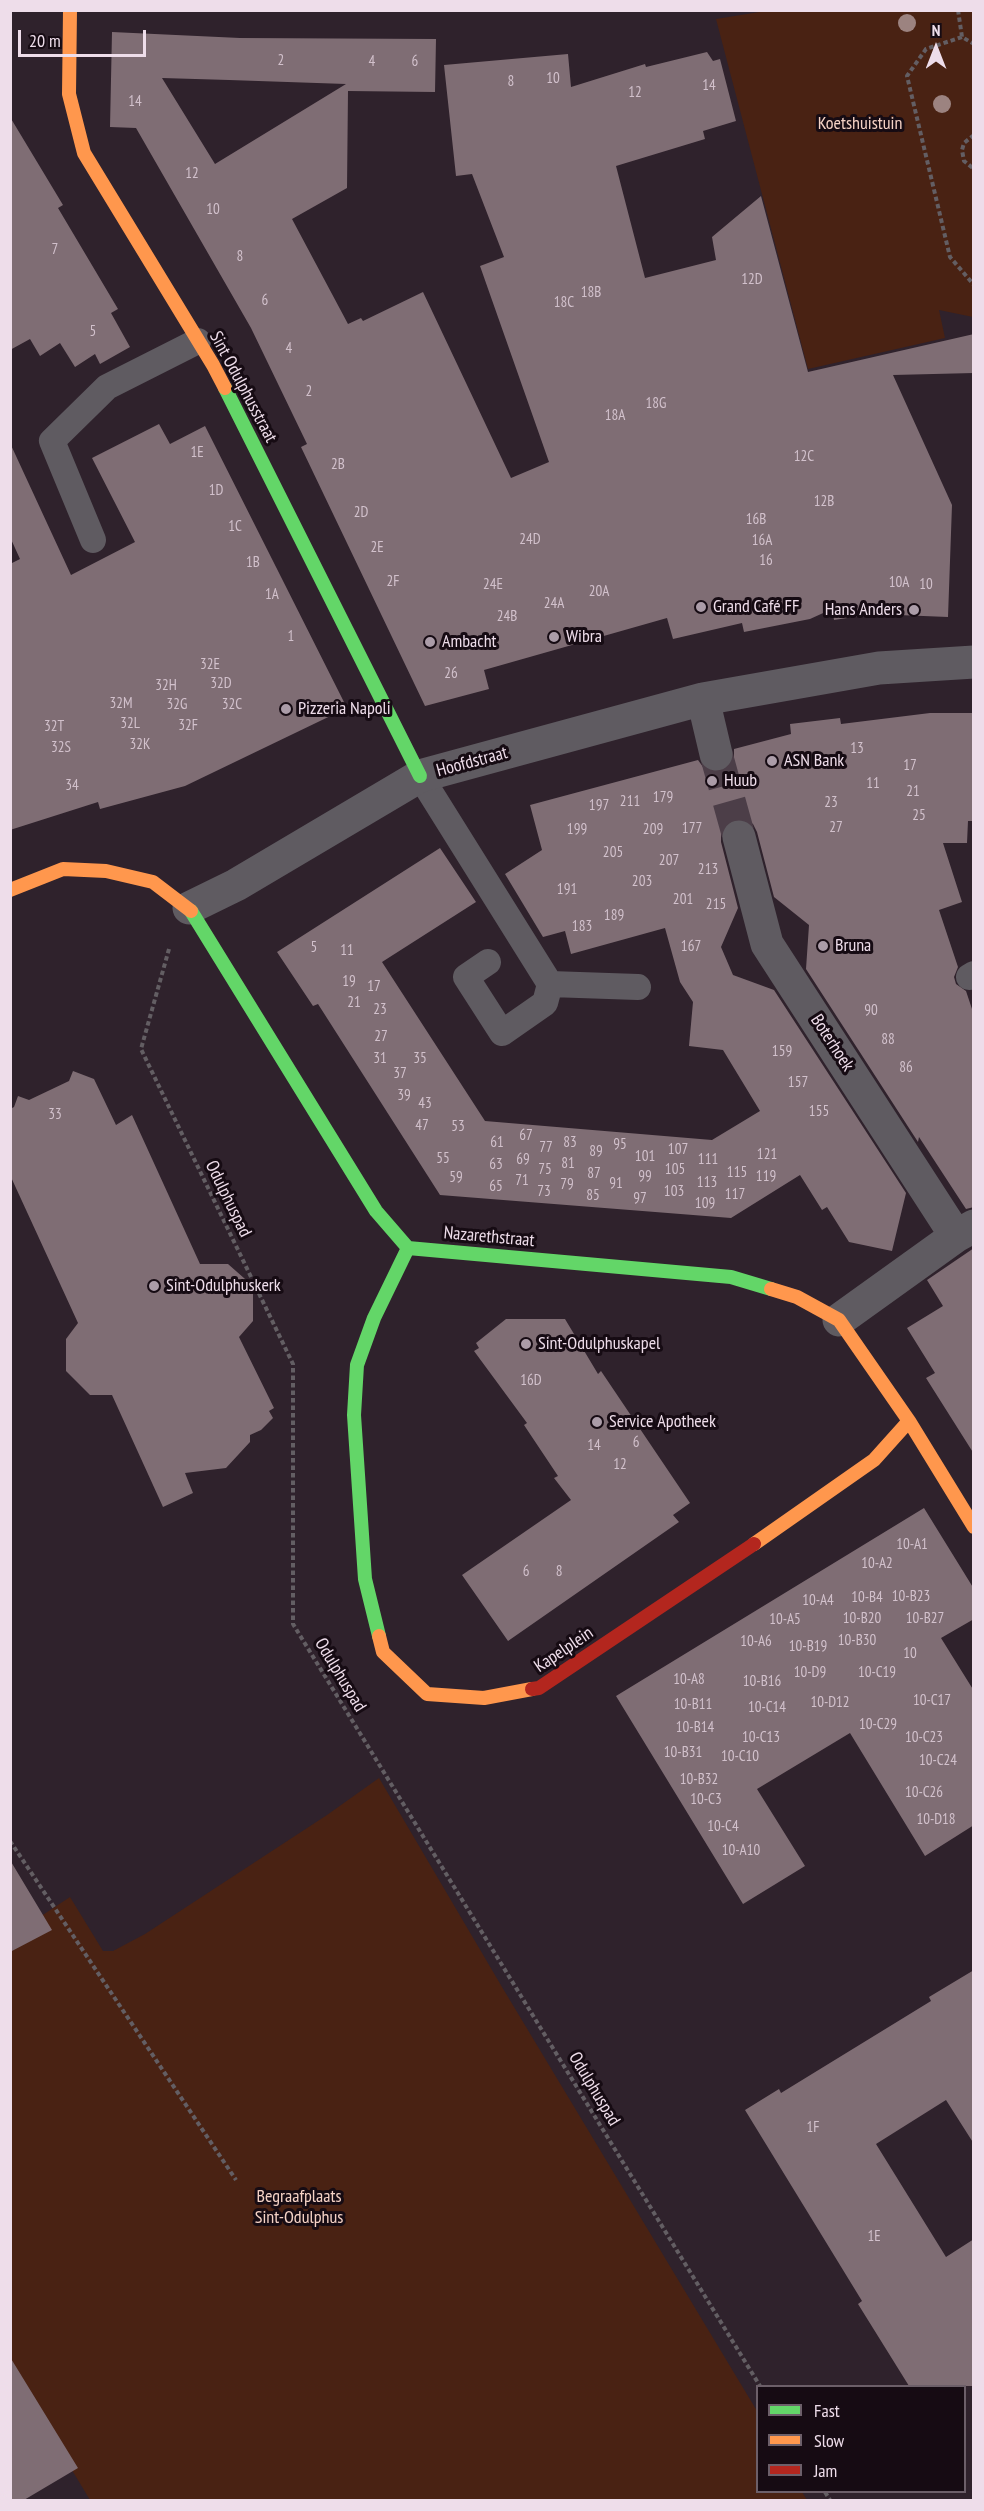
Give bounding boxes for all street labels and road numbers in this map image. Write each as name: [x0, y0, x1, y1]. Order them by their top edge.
street label: Sint Odulphusstraat: [205, 328, 281, 446]
street label: Hoofdstraat: [434, 742, 510, 782]
street label: Boterhoek: [806, 1010, 858, 1076]
street label: Odulphuspad: [200, 1157, 256, 1241]
street label: Nazarethstraat: [443, 1222, 535, 1252]
street label: Kapelplein: [530, 1622, 598, 1678]
street label: Odulphuspad: [310, 1634, 370, 1716]
street label: Odulphuspad: [564, 2048, 624, 2130]

